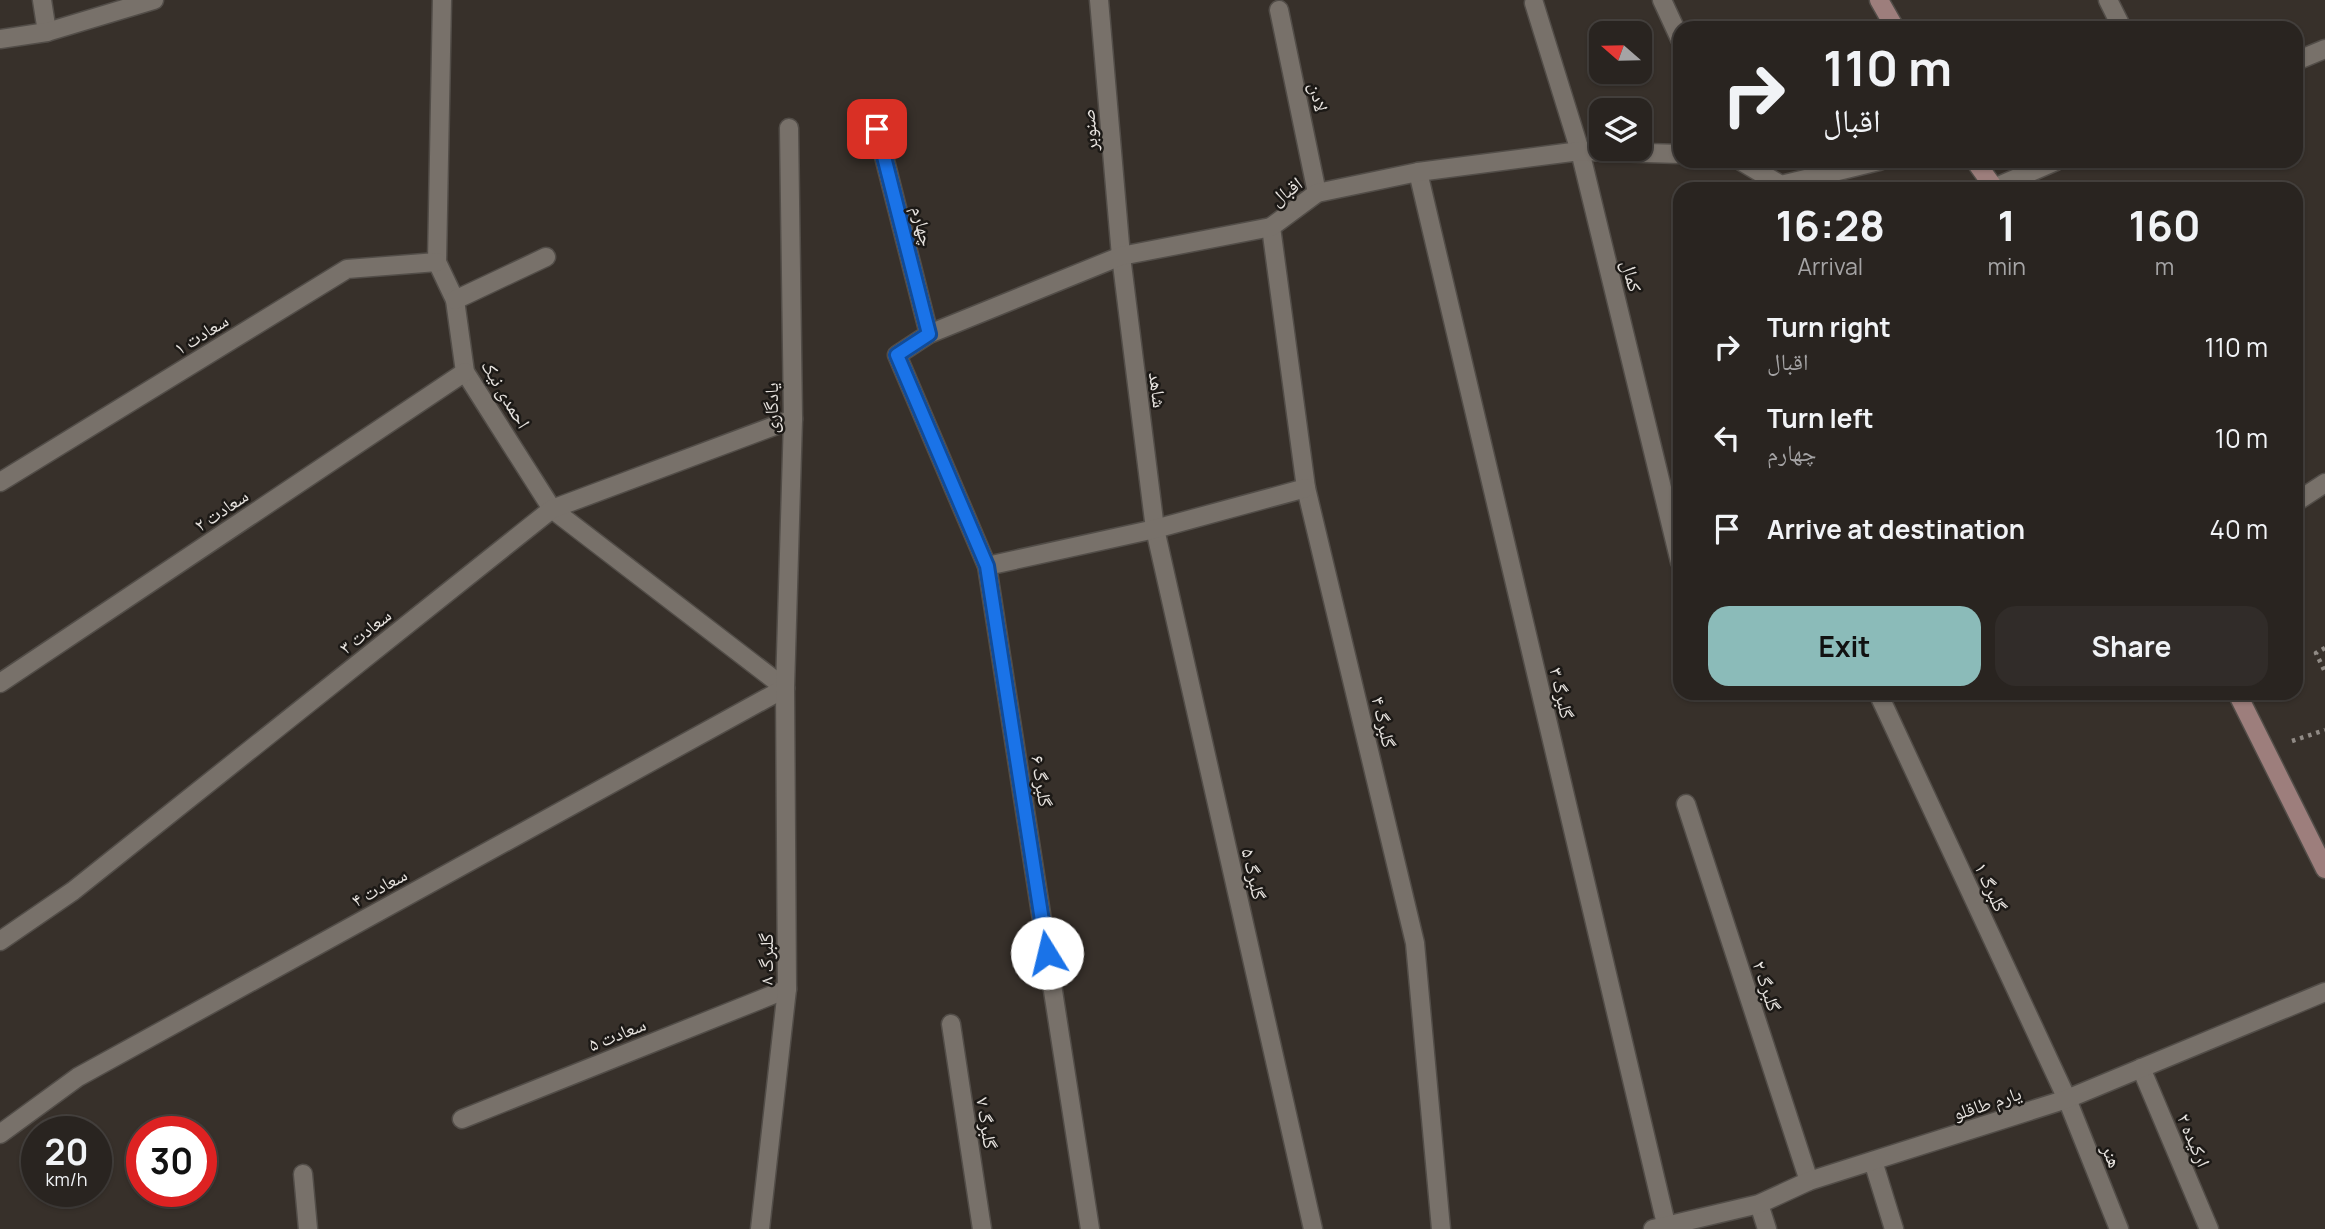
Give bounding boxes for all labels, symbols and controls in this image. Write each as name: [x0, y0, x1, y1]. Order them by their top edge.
north arrow: [1589, 21, 1652, 84]
map controls: [1589, 21, 1652, 161]
text: 110 m: [1823, 34, 1952, 101]
icon: right: [1708, 49, 1799, 140]
street label: لادن: [1303, 80, 1335, 114]
button: layers: [1589, 98, 1652, 161]
text: اقبال: [1823, 98, 1881, 142]
pin: [847, 99, 907, 159]
street label: صنوبر: [1074, 108, 1104, 153]
icon: arrive: [858, 110, 896, 148]
street label: اقبال: [1265, 170, 1307, 212]
text: 16:28: [1775, 196, 1885, 254]
text: 1: [1998, 196, 2016, 254]
text: 160: [2128, 196, 2201, 254]
street label: چهارم: [904, 203, 941, 249]
text: Arrival: [1797, 250, 1863, 282]
text: min: [1987, 250, 2026, 282]
text: m: [2155, 250, 2174, 282]
street label: کمال: [1616, 257, 1648, 295]
street label: سعادت ۱: [169, 307, 233, 361]
text: Turn right: [1767, 309, 1891, 345]
icon: right: [1708, 328, 1746, 366]
text: 110 m: [2205, 329, 2268, 365]
text: اقبال: [1767, 345, 1808, 377]
street label: احمدی نیک: [475, 355, 537, 433]
street label: شاهد: [1143, 371, 1173, 409]
street label: یادگاری: [758, 382, 784, 433]
text: Turn left: [1767, 400, 1874, 436]
icon: left: [1708, 419, 1746, 457]
text: 10 m: [2215, 420, 2268, 456]
text: چهارم: [1767, 436, 1816, 468]
street label: سعادت ۲: [189, 482, 253, 538]
icon: arrive: [1708, 510, 1746, 548]
text: Arrive at destination: [1767, 511, 2025, 547]
text: 40 m: [2210, 511, 2268, 547]
street label: سعادت ۳: [333, 602, 397, 660]
button: Exit: [1708, 606, 1981, 686]
button: Share: [1995, 606, 2268, 686]
street label: گلبرگ ۳: [1544, 665, 1581, 721]
street label: گلبرگ ۴: [1366, 694, 1403, 750]
street label: گلبرگ ۶: [1025, 753, 1059, 809]
street label: گلبرگ ۵: [1236, 846, 1273, 902]
street label: گلبرگ ۱: [1968, 858, 2014, 916]
street label: سعادت ۴: [346, 861, 412, 913]
position arrow: [1010, 916, 1084, 990]
street label: گلبرگ ۸: [753, 933, 779, 985]
street label: گلبرگ ۲: [1747, 957, 1787, 1015]
street label: سعادت ۵: [584, 1011, 650, 1057]
street label: یارم طاقلو: [1949, 1080, 2025, 1127]
street label: گلبرگ ۷: [970, 1095, 1004, 1151]
street label: ارکیده ۲: [2171, 1109, 2217, 1171]
speed limit sign: 30: [126, 1116, 217, 1207]
text: 20: [45, 1128, 88, 1176]
street label: هنر: [2095, 1140, 2128, 1171]
text: km/h: [46, 1167, 87, 1191]

